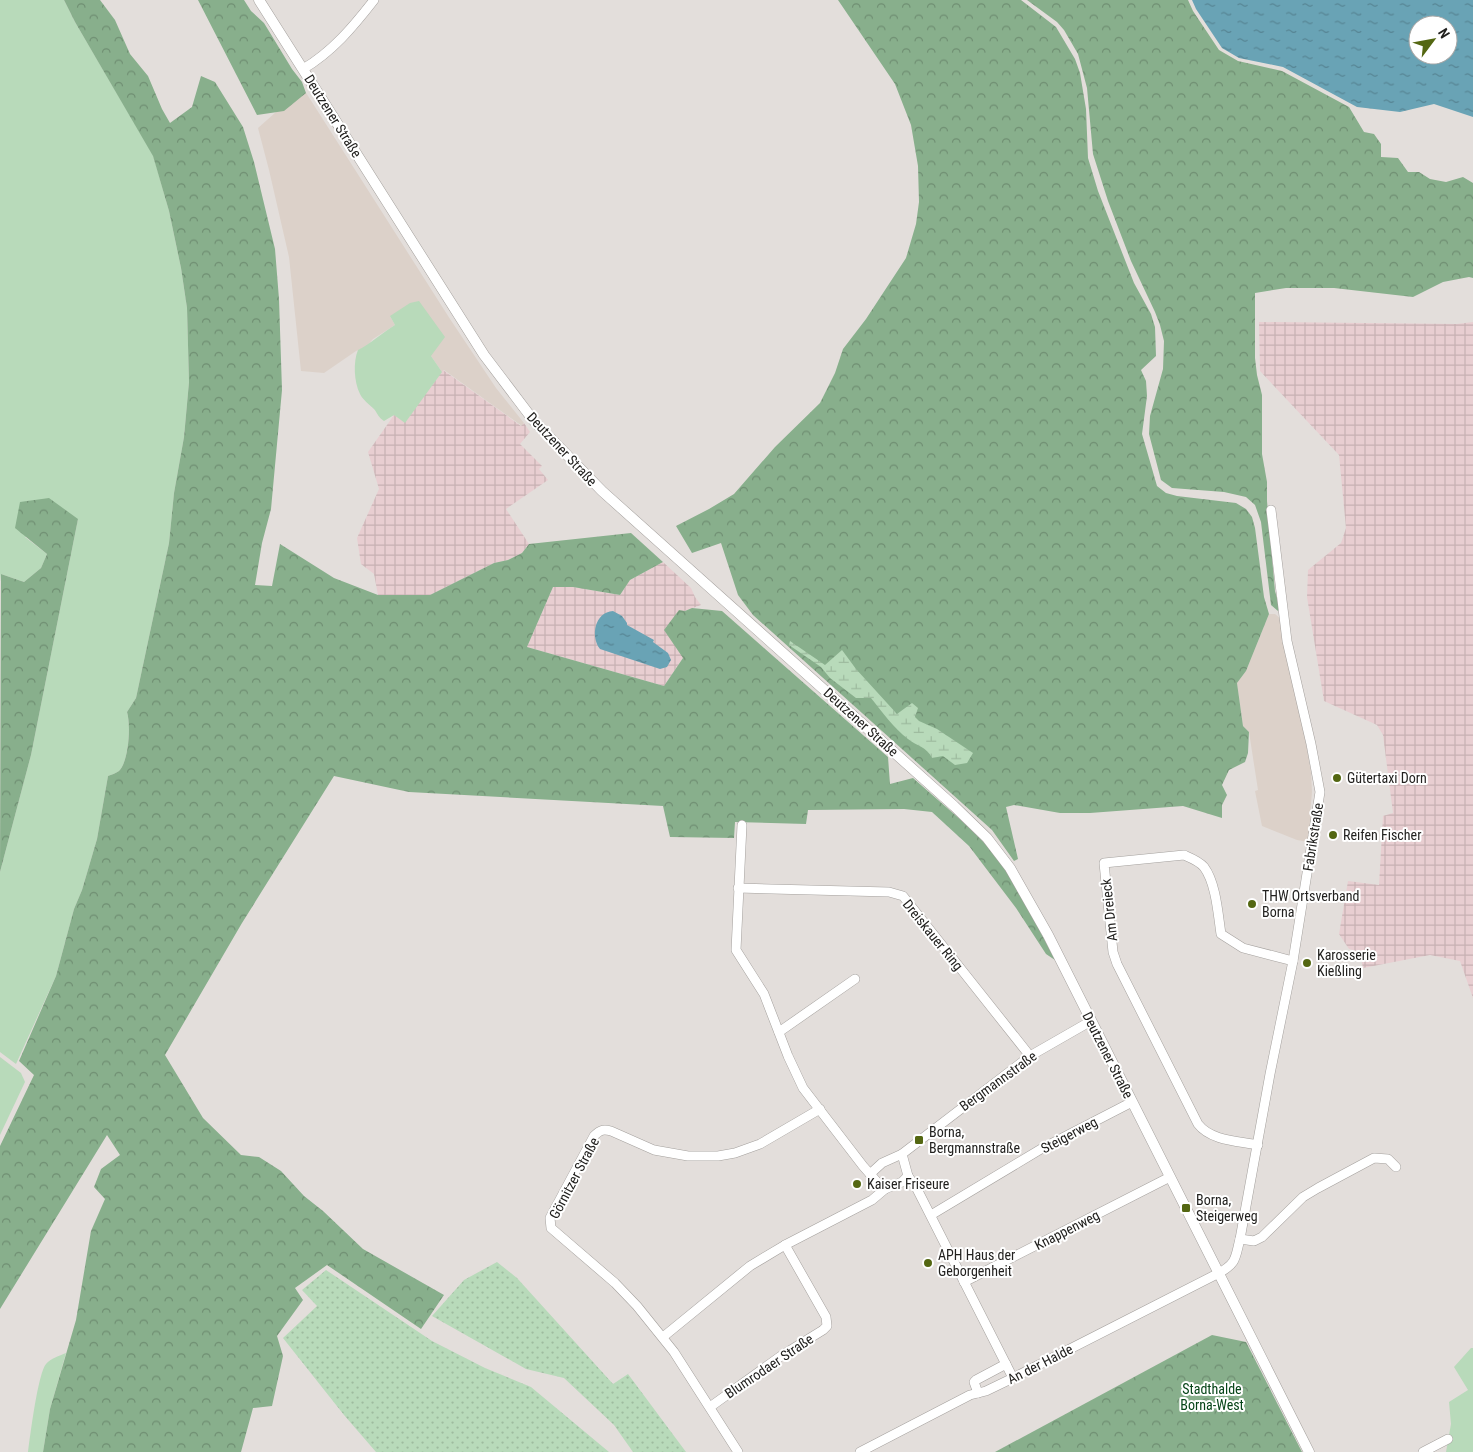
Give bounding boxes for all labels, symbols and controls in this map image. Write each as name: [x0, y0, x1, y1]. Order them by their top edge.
north arrow: [1408, 15, 1458, 65]
text: N: [1435, 25, 1453, 41]
street label: Deutzener Straße: [301, 72, 365, 161]
street label: Deutzener Straße: [524, 409, 600, 489]
street label: Deutzener Straße: [820, 684, 902, 760]
place label: Gütertaxi Dorn: [1347, 770, 1427, 786]
marker: Gütertaxi Dorn: [1331, 772, 1343, 784]
street label: Fabrikstraße: [1300, 801, 1326, 872]
place label: Reifen Fischer: [1343, 827, 1421, 843]
marker: Reifen Fischer: [1327, 829, 1339, 841]
street label: Am Dreieck: [1098, 877, 1120, 942]
place label: THW Ortsverband Borna: [1262, 888, 1359, 920]
street label: Dreiskauer Ring: [900, 896, 966, 974]
marker: THW Ortsverband Borna: [1246, 898, 1258, 910]
place label: Karosserie Kießling: [1317, 947, 1376, 979]
marker: Karosserie Kießling: [1301, 957, 1313, 969]
street label: Deutzener Straße: [1079, 1009, 1137, 1101]
street label: Bergmannstraße: [956, 1047, 1040, 1114]
street label: Steigerweg: [1038, 1113, 1100, 1157]
place label: Borna, Bergmannstraße: [929, 1124, 1021, 1156]
street label: Görnitzer Straße: [546, 1134, 602, 1221]
marker: Borna, Bergmannstraße: [913, 1134, 925, 1146]
place label: Kaiser Friseure: [867, 1176, 950, 1192]
marker: Kaiser Friseure: [851, 1178, 863, 1190]
place label: Borna, Steigerweg: [1196, 1192, 1258, 1224]
marker: Borna, Steigerweg: [1180, 1202, 1192, 1214]
street label: Knappenweg: [1032, 1207, 1102, 1253]
place label: APH Haus der Geborgenheit: [938, 1247, 1015, 1279]
marker: APH Haus der Geborgenheit: [922, 1257, 934, 1269]
street label: Blumrodaer Straße: [722, 1330, 817, 1401]
street label: An der Halde: [1005, 1341, 1076, 1387]
park label: Stadthalde Borna-West: [1180, 1381, 1244, 1413]

